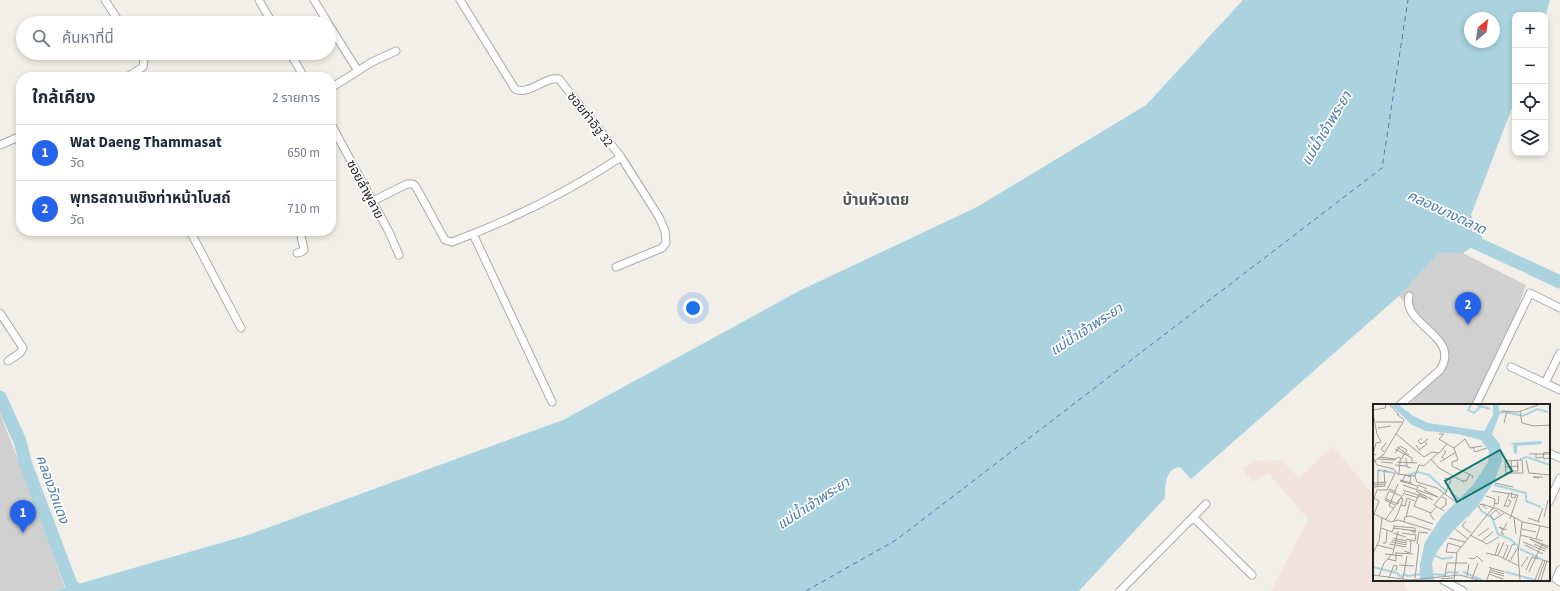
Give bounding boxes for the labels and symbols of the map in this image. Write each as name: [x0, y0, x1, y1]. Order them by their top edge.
north arrow: [1464, 12, 1500, 48]
water label: แม่น้ำเจ้าพระยา: [1296, 86, 1357, 169]
street label: ซอยท่าอิฐ 32: [563, 88, 618, 151]
street label: ซอยลำพูลาย: [342, 157, 388, 222]
water label: คลองบางตลาด: [1404, 186, 1490, 240]
district label: บ้านหัวเตย: [843, 190, 909, 211]
pin: 2: [1455, 292, 1481, 325]
water label: แม่น้ำเจ้าพระยา: [1046, 297, 1128, 361]
your location: [683, 298, 703, 318]
inset map: [1373, 404, 1550, 581]
water label: คลองวัดแดง: [30, 452, 74, 528]
water label: แม่น้ำเจ้าพระยา: [773, 471, 855, 535]
pin: 1: [10, 500, 36, 533]

